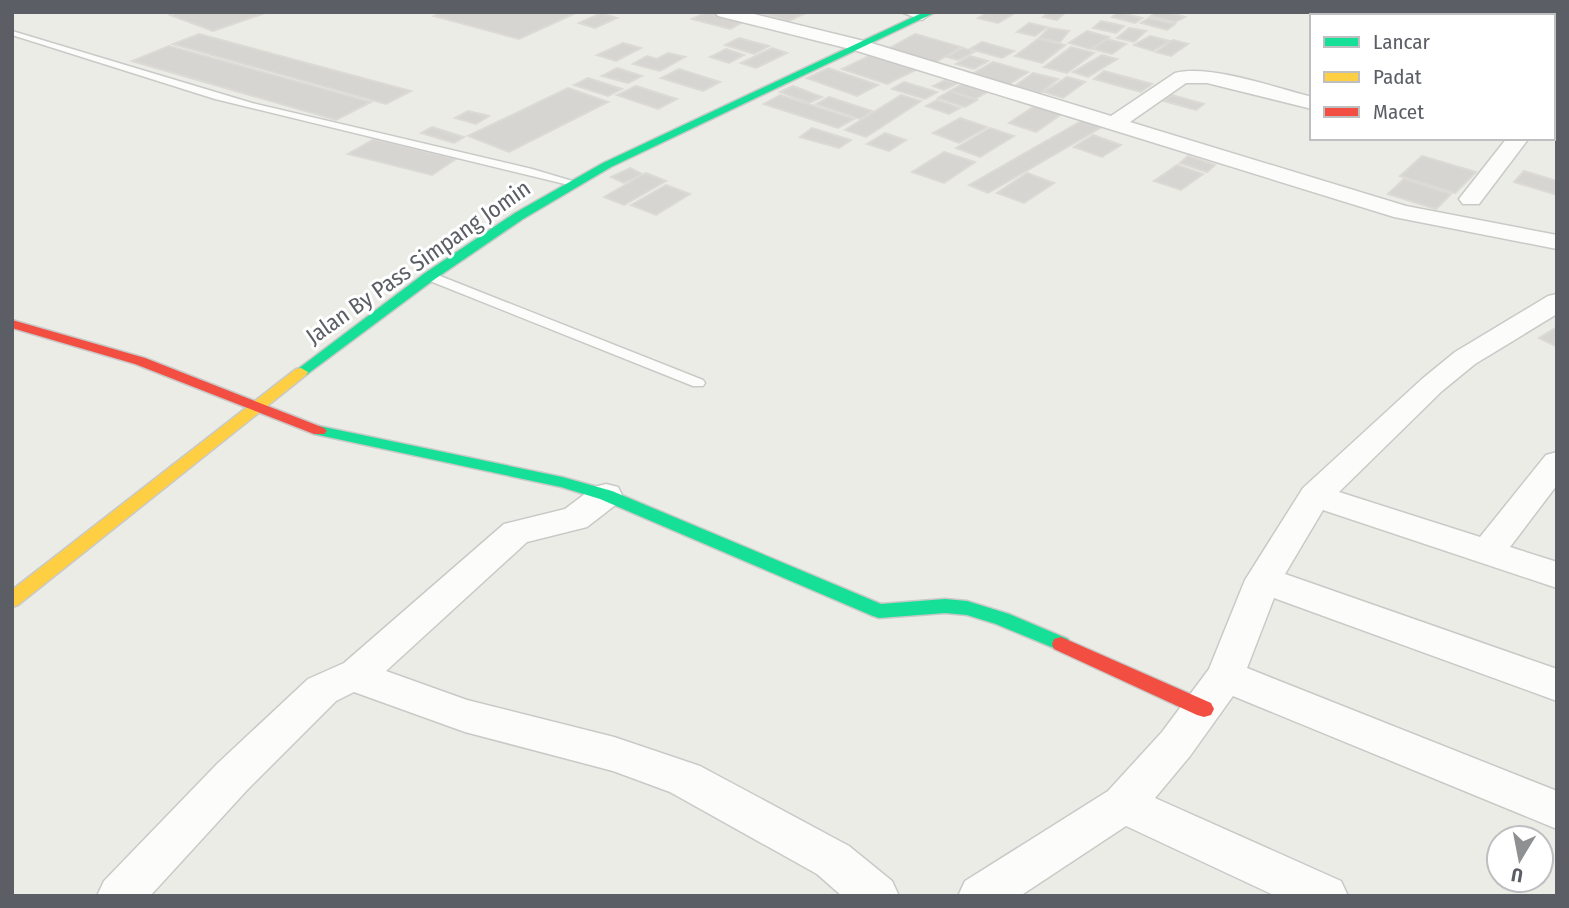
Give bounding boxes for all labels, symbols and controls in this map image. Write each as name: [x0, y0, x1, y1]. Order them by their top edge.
legend: [1310, 14, 1555, 140]
text: Lancar: [1373, 29, 1431, 55]
text: Padat: [1373, 64, 1422, 90]
text: Macet: [1373, 99, 1424, 125]
street label: Jalan By Pass Simpang Jomin: [300, 174, 536, 350]
north arrow: [1485, 824, 1555, 894]
text: U: [1510, 863, 1525, 888]

